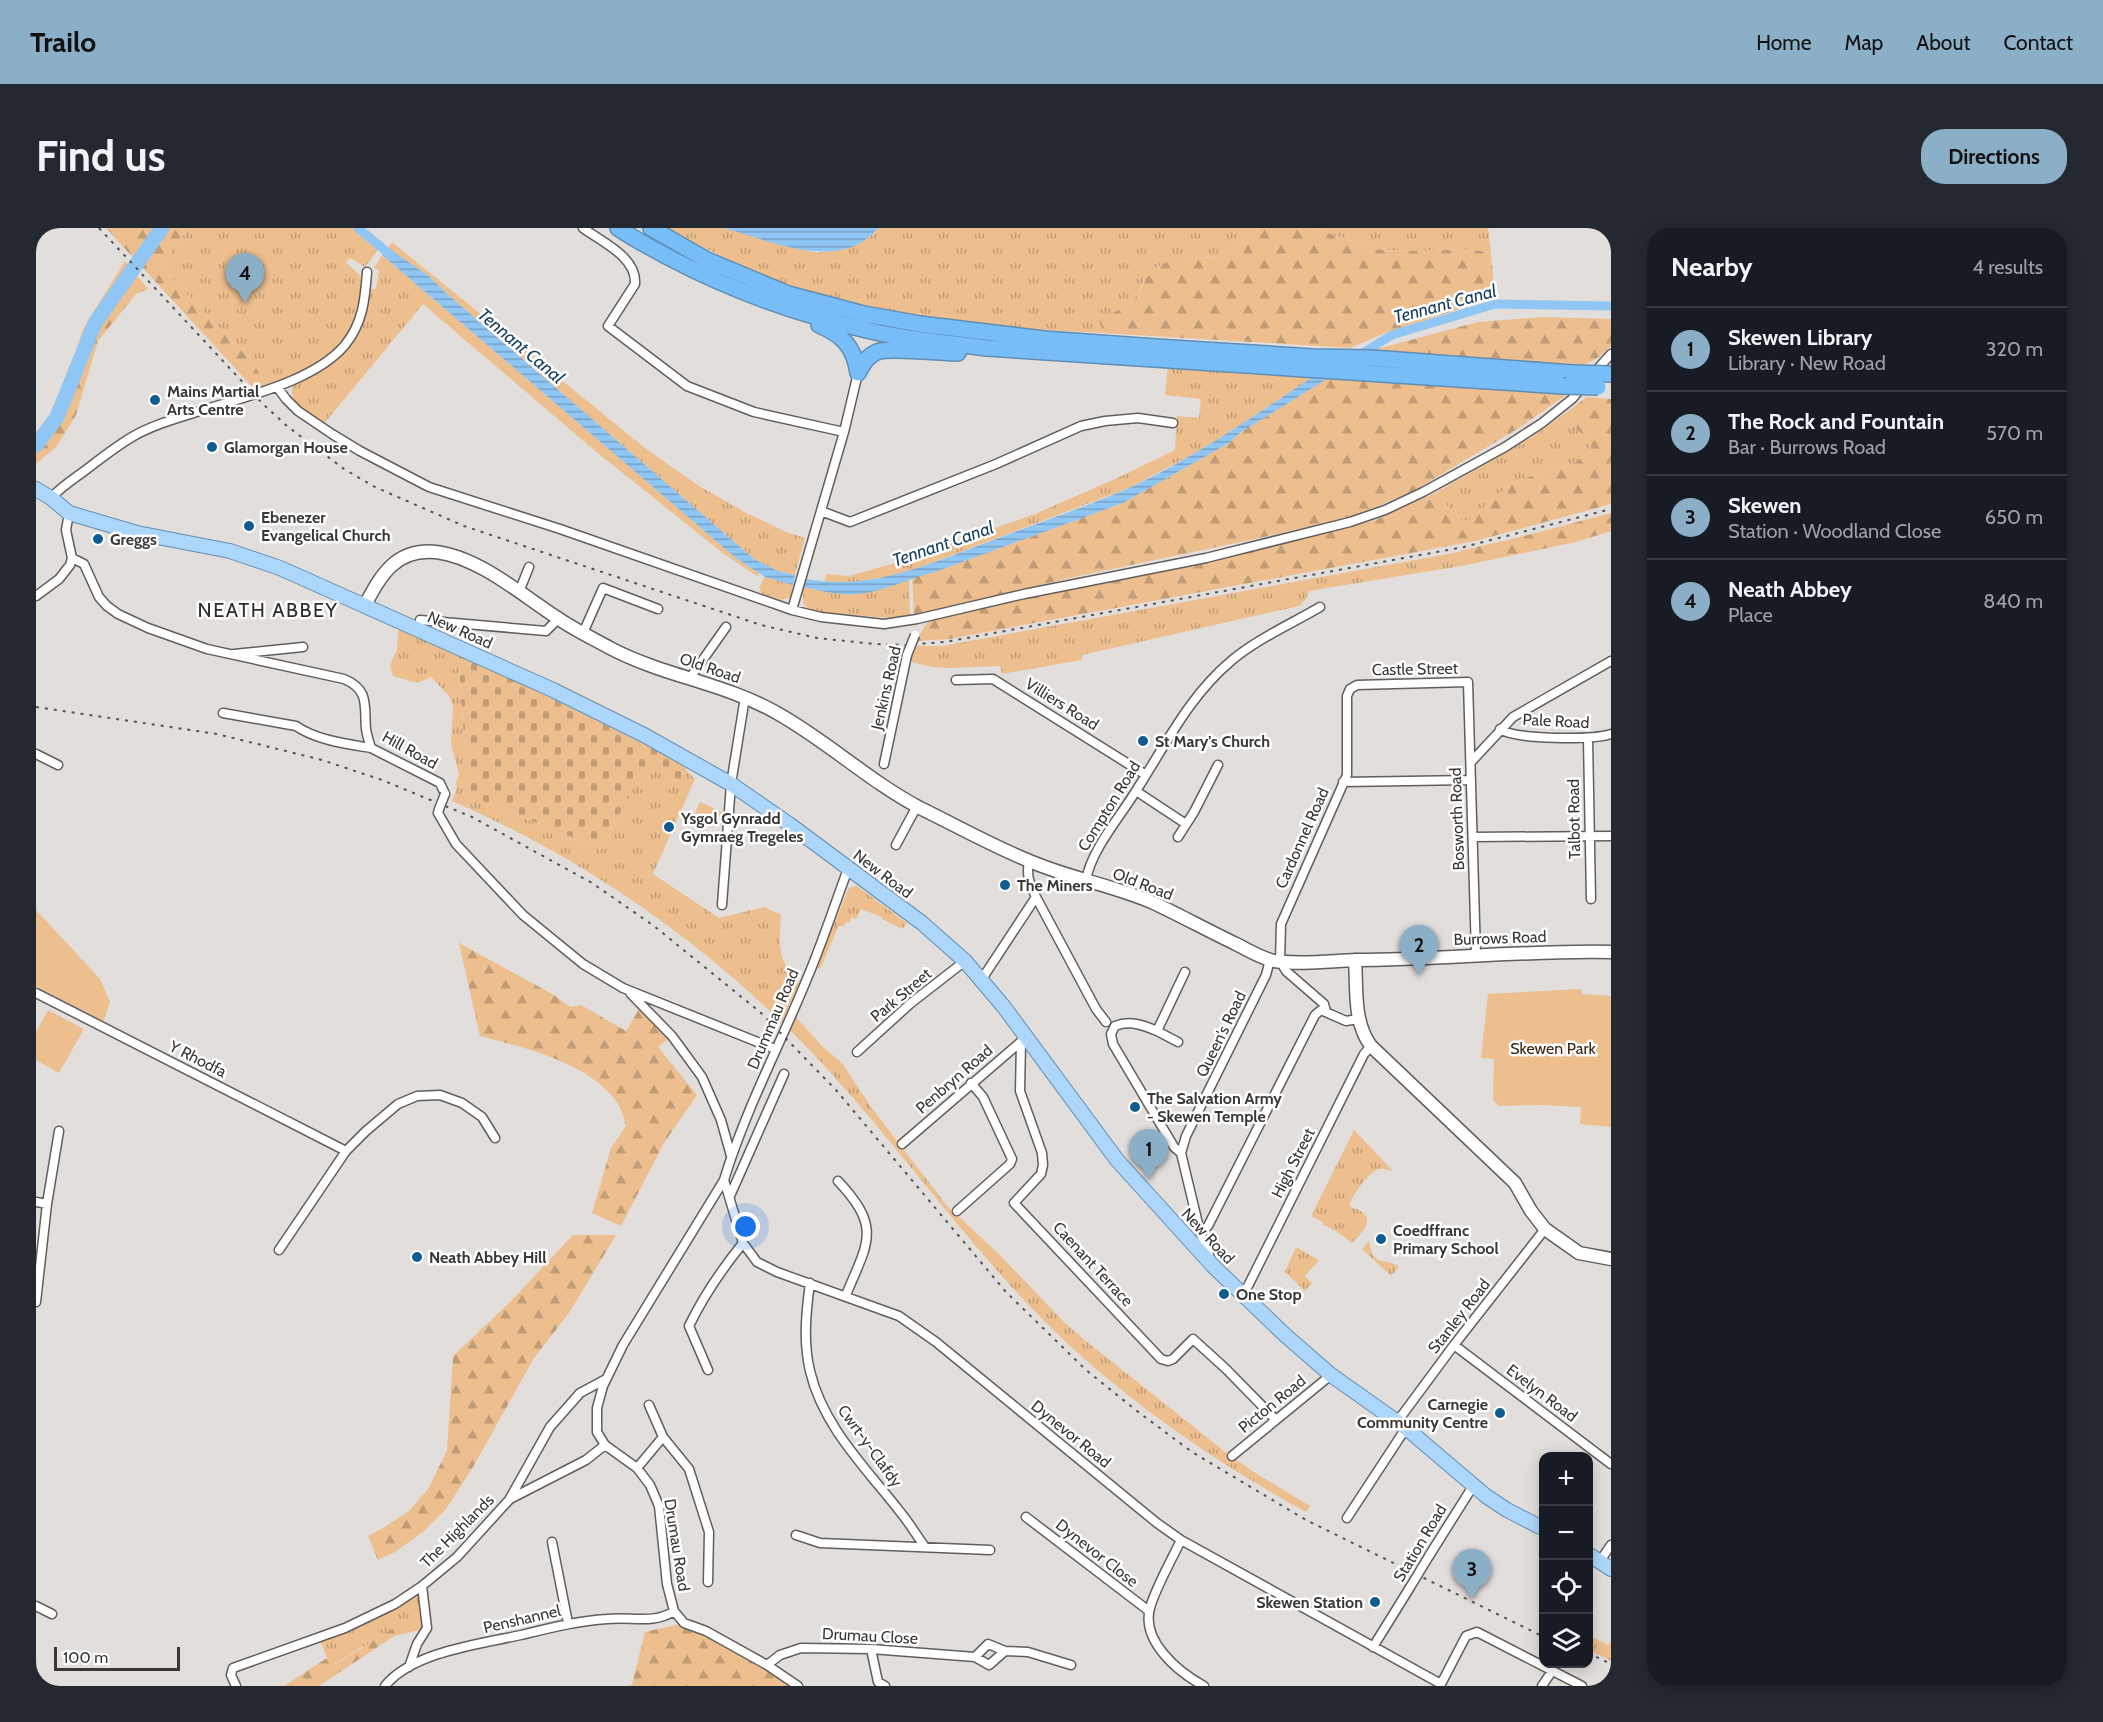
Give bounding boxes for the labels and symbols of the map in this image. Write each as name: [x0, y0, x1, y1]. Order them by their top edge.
pin: 4: [226, 254, 264, 303]
water label: Tennant Canal: [1391, 279, 1500, 328]
water label: Tennant Canal: [473, 304, 569, 389]
place label: Mains Martial Arts Centre: [167, 382, 259, 419]
marker: Mains Martial Arts Centre: [148, 393, 162, 407]
place label: Glamorgan House: [224, 438, 348, 457]
marker: Glamorgan House: [205, 440, 219, 454]
place label: Ebenezer Evangelical Church: [261, 508, 391, 545]
water label: Tennant Canal: [889, 516, 997, 572]
marker: Ebenezer Evangelical Church: [242, 519, 256, 533]
place label: Greggs: [110, 530, 157, 549]
marker: Greggs: [91, 532, 105, 546]
district label: NEATH ABBEY: [198, 598, 338, 622]
street label: New Road: [425, 607, 495, 653]
street label: Jenkins Road: [867, 644, 905, 733]
street label: Old Road: [677, 649, 743, 687]
street label: Castle Street: [1372, 659, 1459, 679]
street label: Villiers Road: [1022, 674, 1102, 734]
street label: Pale Road: [1522, 710, 1590, 732]
street label: Hill Road: [379, 727, 441, 773]
place label: St Mary's Church: [1155, 732, 1270, 751]
marker: St Mary's Church: [1136, 734, 1150, 748]
street label: Compton Road: [1074, 757, 1144, 855]
street label: Bosworth Road: [1446, 767, 1468, 871]
street label: Talbot Road: [1564, 779, 1584, 859]
street label: Cardonnel Road: [1271, 785, 1333, 891]
place label: Ysgol Gynradd Gymraeg Tregeles: [680, 809, 803, 846]
marker: Ysgol Gynradd Gymraeg Tregeles: [662, 820, 676, 834]
street label: New Road: [850, 846, 916, 902]
street label: Old Road: [1110, 864, 1176, 904]
place label: The Miners: [1017, 876, 1093, 895]
marker: The Miners: [998, 878, 1012, 892]
pin: 2: [1400, 926, 1438, 975]
street label: Burrows Road: [1453, 927, 1547, 949]
street label: Park Street: [867, 964, 936, 1026]
street label: Drummau Road: [743, 966, 803, 1072]
street label: Queen's Road: [1192, 988, 1250, 1080]
street label: Y Rhodfa: [165, 1036, 230, 1082]
park label: Skewen Park: [1510, 1039, 1597, 1058]
street label: Penbryn Road: [912, 1041, 996, 1117]
place label: The Salvation Army - Skewen Temple: [1147, 1089, 1282, 1126]
marker: The Salvation Army - Skewen Temple: [1128, 1100, 1142, 1114]
street label: High Street: [1267, 1124, 1319, 1201]
pin: 1: [1130, 1130, 1168, 1179]
street label: New Road: [1177, 1204, 1239, 1268]
your location: [731, 1212, 760, 1241]
street label: Caenant Terrace: [1049, 1218, 1137, 1310]
place label: Coedffranc Primary School: [1393, 1221, 1499, 1258]
marker: Coedffranc Primary School: [1374, 1232, 1388, 1246]
place label: Neath Abbey Hill: [429, 1248, 546, 1267]
marker: Neath Abbey Hill: [410, 1250, 424, 1264]
street label: Stanley Road: [1424, 1275, 1494, 1357]
place label: One Stop: [1236, 1285, 1302, 1304]
marker: One Stop: [1217, 1287, 1231, 1301]
street label: Evelyn Road: [1503, 1360, 1581, 1426]
street label: Picton Road: [1235, 1371, 1309, 1437]
place label: Carnegie Community Centre: [1357, 1395, 1488, 1432]
street label: Dynevor Road: [1027, 1396, 1115, 1472]
street label: Cwrt-y-Clafdy: [834, 1401, 906, 1491]
marker: Carnegie Community Centre: [1493, 1406, 1507, 1420]
street label: The Highlands: [416, 1490, 498, 1572]
street label: Drumau Road: [660, 1497, 694, 1593]
street label: Station Road: [1389, 1501, 1451, 1585]
street label: Dynevor Close: [1052, 1515, 1142, 1591]
pin: 3: [1452, 1550, 1492, 1599]
place label: Skewen Station: [1256, 1593, 1363, 1612]
marker: Skewen Station: [1368, 1595, 1382, 1609]
street label: Penshannel: [481, 1601, 563, 1637]
street label: Drumau Close: [822, 1624, 918, 1648]
scale bar: [54, 1644, 180, 1672]

